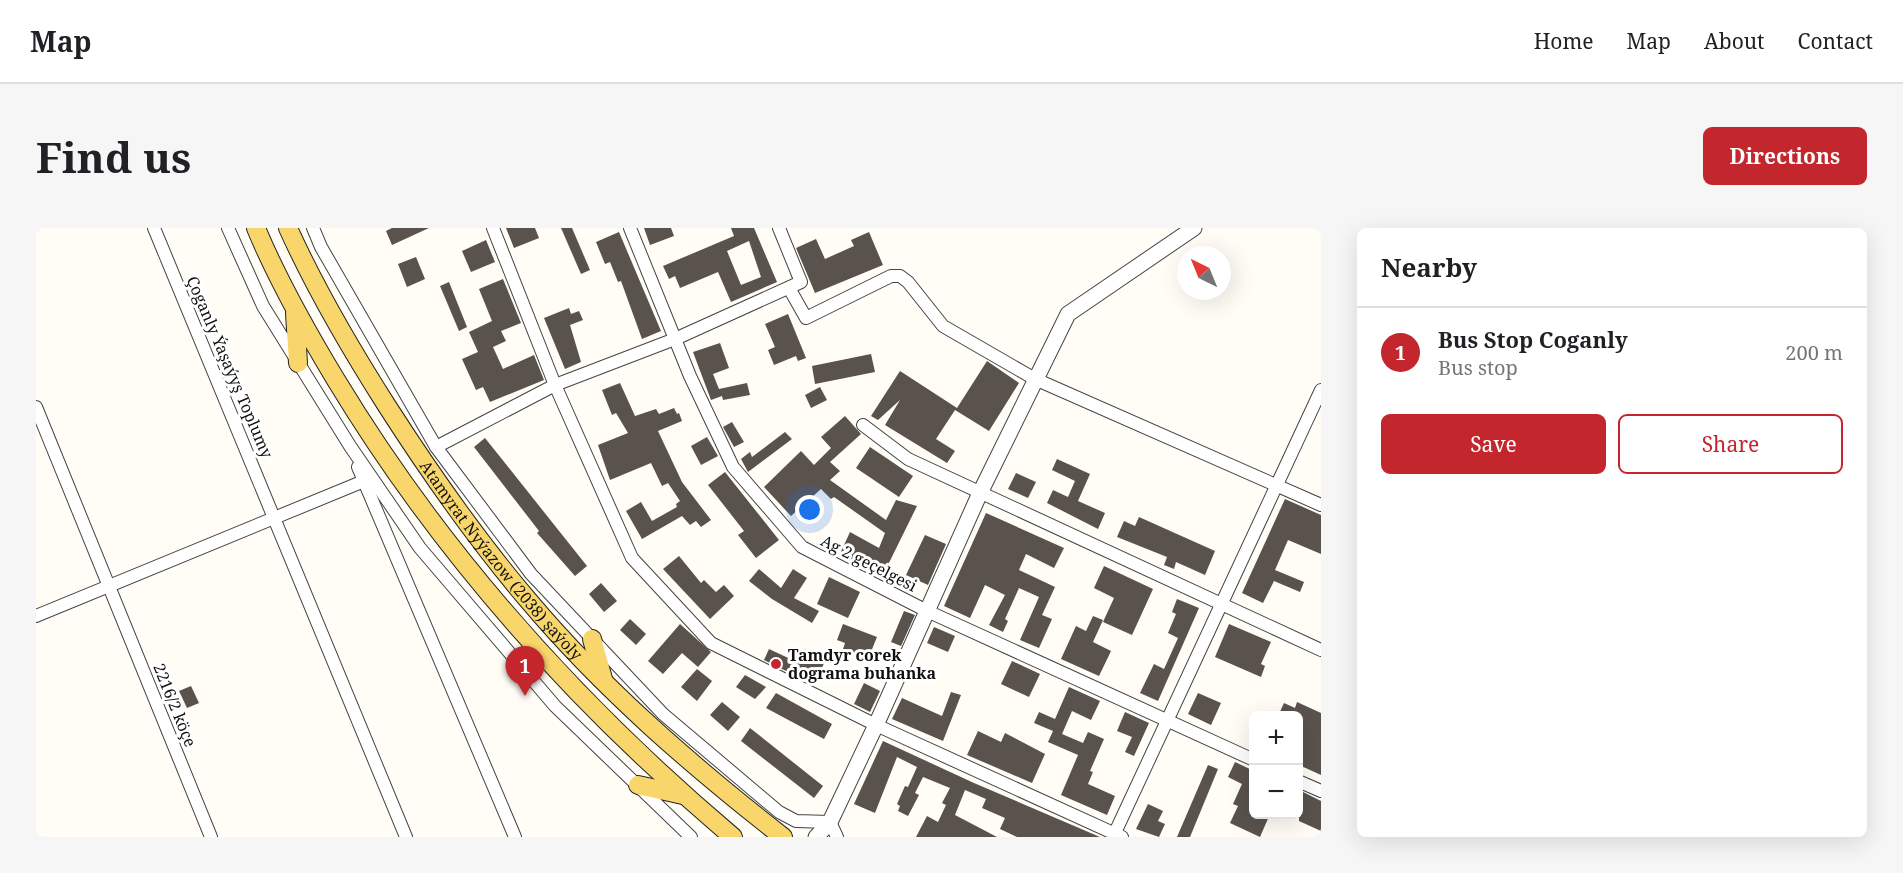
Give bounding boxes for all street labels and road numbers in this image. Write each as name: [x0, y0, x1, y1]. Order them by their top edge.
street label: Çoganly Ýaşaýyş Toplumy: [182, 273, 279, 462]
street label: Atamyrat Nyýazow (2038) şaýoly: [415, 456, 588, 666]
street label: Ag 2 geçelgesi: [817, 529, 921, 597]
street label: 2216/2 köçe: [148, 660, 202, 750]

